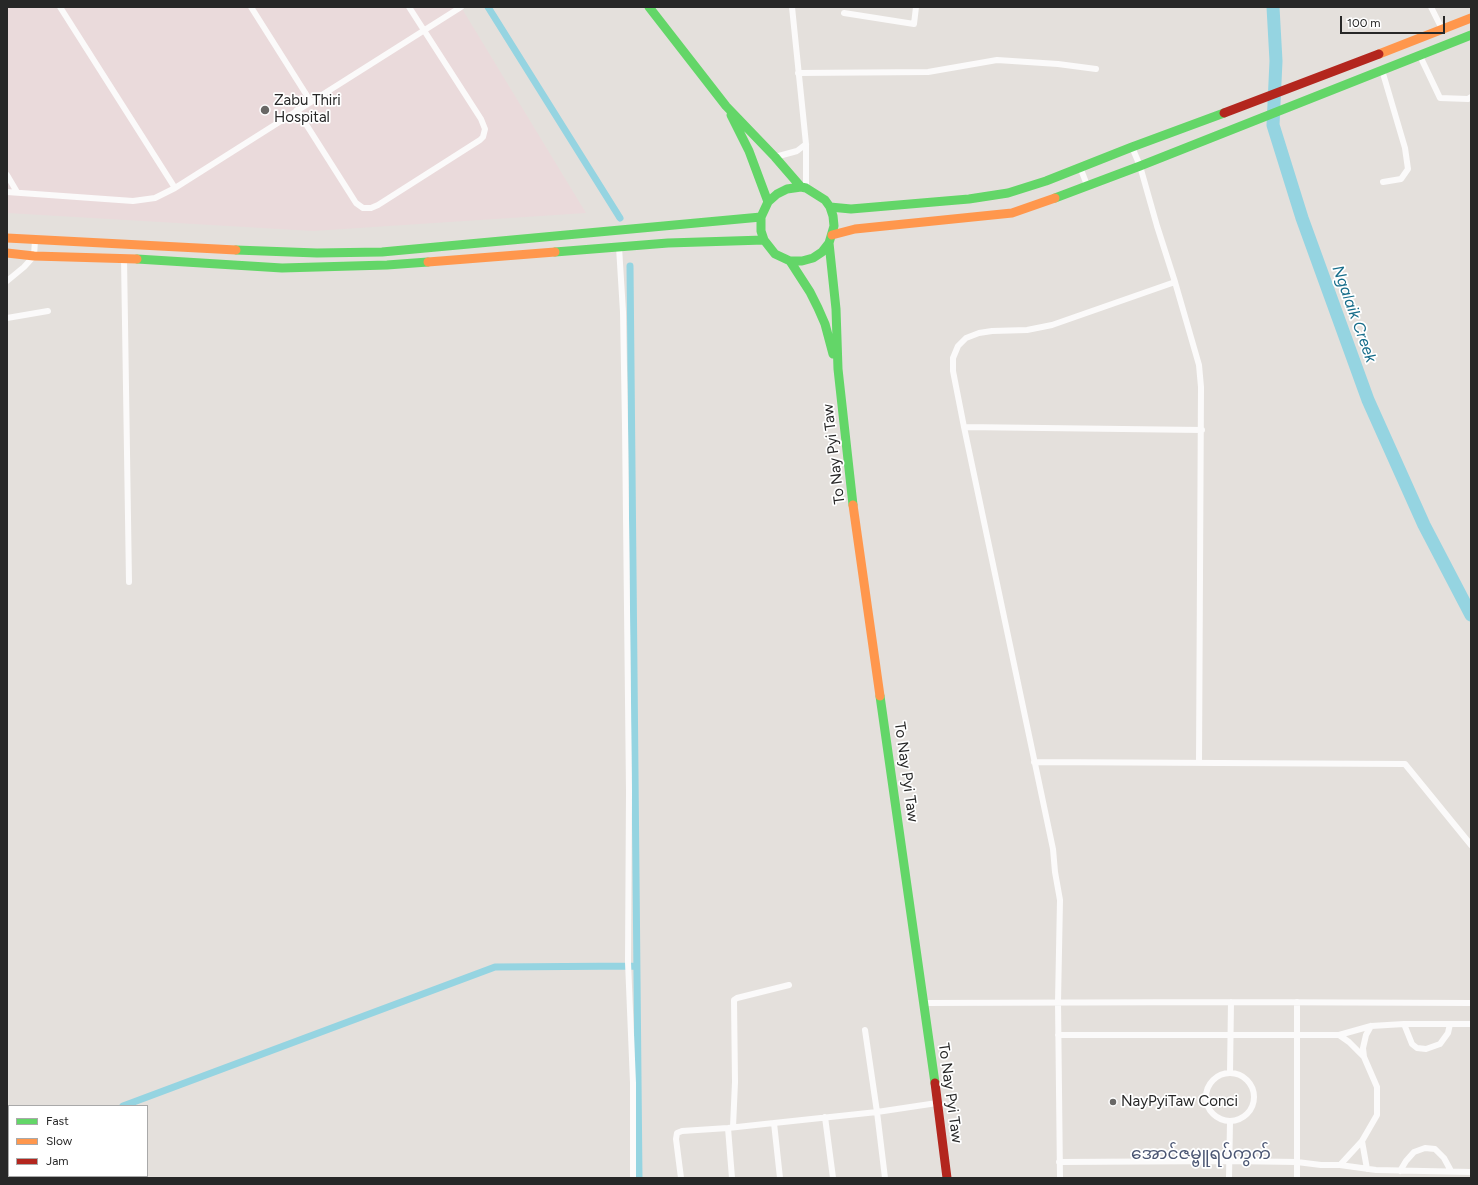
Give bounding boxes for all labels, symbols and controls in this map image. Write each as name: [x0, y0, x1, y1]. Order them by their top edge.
scale bar: [1342, 8, 1447, 34]
text: 100 m: [1347, 16, 1381, 30]
place label: Zabu Thiri Hospital: [274, 92, 341, 127]
marker: Zabu Thiri Hospital: [259, 104, 271, 116]
water label: Ngalaik Creek: [1328, 263, 1380, 365]
street label: To Nay Pyi Taw: [819, 403, 849, 505]
street label: To Nay Pyi Taw: [890, 721, 922, 823]
street label: To Nay Pyi Taw: [934, 1042, 966, 1144]
place label: NayPyiTaw Conci: [1121, 1093, 1238, 1111]
marker: NayPyiTaw Conci: [1108, 1097, 1118, 1107]
legend: [8, 1105, 148, 1177]
text: Fast: [46, 1114, 69, 1128]
text: Slow: [46, 1134, 72, 1148]
district label: အောင်ဇမ္ဗူရပ်ကွက်: [1131, 1144, 1271, 1164]
text: Jam: [46, 1154, 69, 1168]

